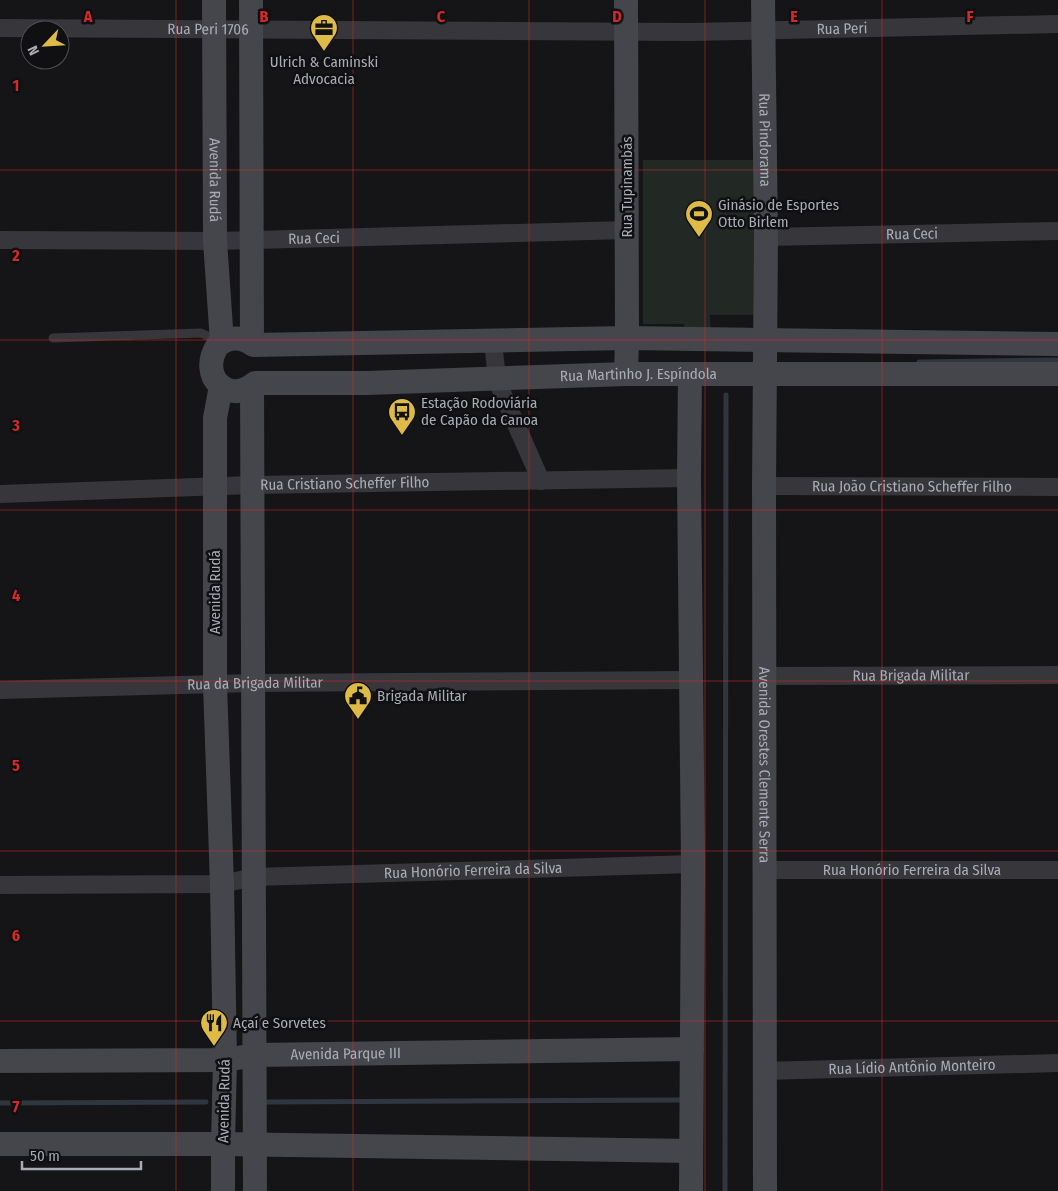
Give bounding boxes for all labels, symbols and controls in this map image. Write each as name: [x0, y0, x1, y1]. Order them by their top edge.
text: A: [83, 7, 93, 26]
text: B: [260, 7, 269, 26]
text: C: [437, 7, 446, 26]
text: D: [612, 7, 622, 26]
text: E: [790, 7, 798, 26]
text: F: [966, 7, 974, 26]
office icon: Ulrich & Caminski Advocacia: [309, 13, 339, 52]
street label: Rua Peri: [816, 19, 868, 38]
north arrow: [20, 20, 70, 70]
street label: Rua Peri 1706: [167, 20, 249, 38]
text: N: [24, 43, 43, 58]
place label: Ulrich & Caminski Advocacia: [270, 53, 378, 88]
text: 1: [13, 76, 19, 95]
street label: Rua Pindorama: [755, 93, 774, 187]
street label: Rua Tupinambás: [618, 136, 636, 238]
street label: Avenida Rudá: [206, 138, 224, 222]
place label: Ginásio de Esportes Otto Birlem: [718, 196, 839, 231]
sports icon: Ginásio de Esportes Otto Birlem: [684, 199, 714, 238]
street label: Rua Ceci: [886, 224, 938, 244]
street label: Rua Ceci: [288, 229, 340, 248]
text: 2: [11, 246, 20, 265]
street label: Rua Martinho J. Espíndola: [560, 365, 717, 385]
place label: Estação Rodoviária de Capão da Canoa: [421, 394, 538, 429]
bus stop icon: Estação Rodoviária de Capão da Canoa: [387, 397, 417, 436]
text: 3: [11, 416, 20, 435]
street label: Rua Cristiano Scheffer Filho: [260, 473, 430, 494]
street label: Rua João Cristiano Scheffer Filho: [812, 477, 1012, 496]
street label: Avenida Rudá: [206, 550, 224, 634]
text: 4: [12, 586, 20, 605]
street label: Rua Brigada Militar: [853, 666, 970, 685]
street label: Avenida Orestes Clemente Serra: [755, 667, 774, 863]
street label: Rua da Brigada Militar: [187, 674, 324, 694]
public building icon: Brigada Militar: [343, 681, 373, 720]
place label: Brigada Militar: [377, 687, 468, 705]
text: 5: [12, 756, 20, 775]
street label: Rua Honório Ferreira da Silva: [384, 859, 563, 882]
street label: Rua Honório Ferreira da Silva: [823, 861, 1001, 879]
text: 6: [12, 926, 20, 945]
restaurant icon: Açaí e Sorvetes: [199, 1008, 229, 1047]
place label: Açaí e Sorvetes: [233, 1014, 326, 1032]
street label: Avenida Parque III: [290, 1044, 401, 1064]
street label: Rua Lídio Antônio Monteiro: [828, 1056, 996, 1078]
street label: Avenida Rudá: [214, 1059, 234, 1143]
text: 7: [13, 1097, 20, 1116]
scale bar: [22, 1138, 141, 1170]
text: 50 m: [30, 1147, 60, 1165]

